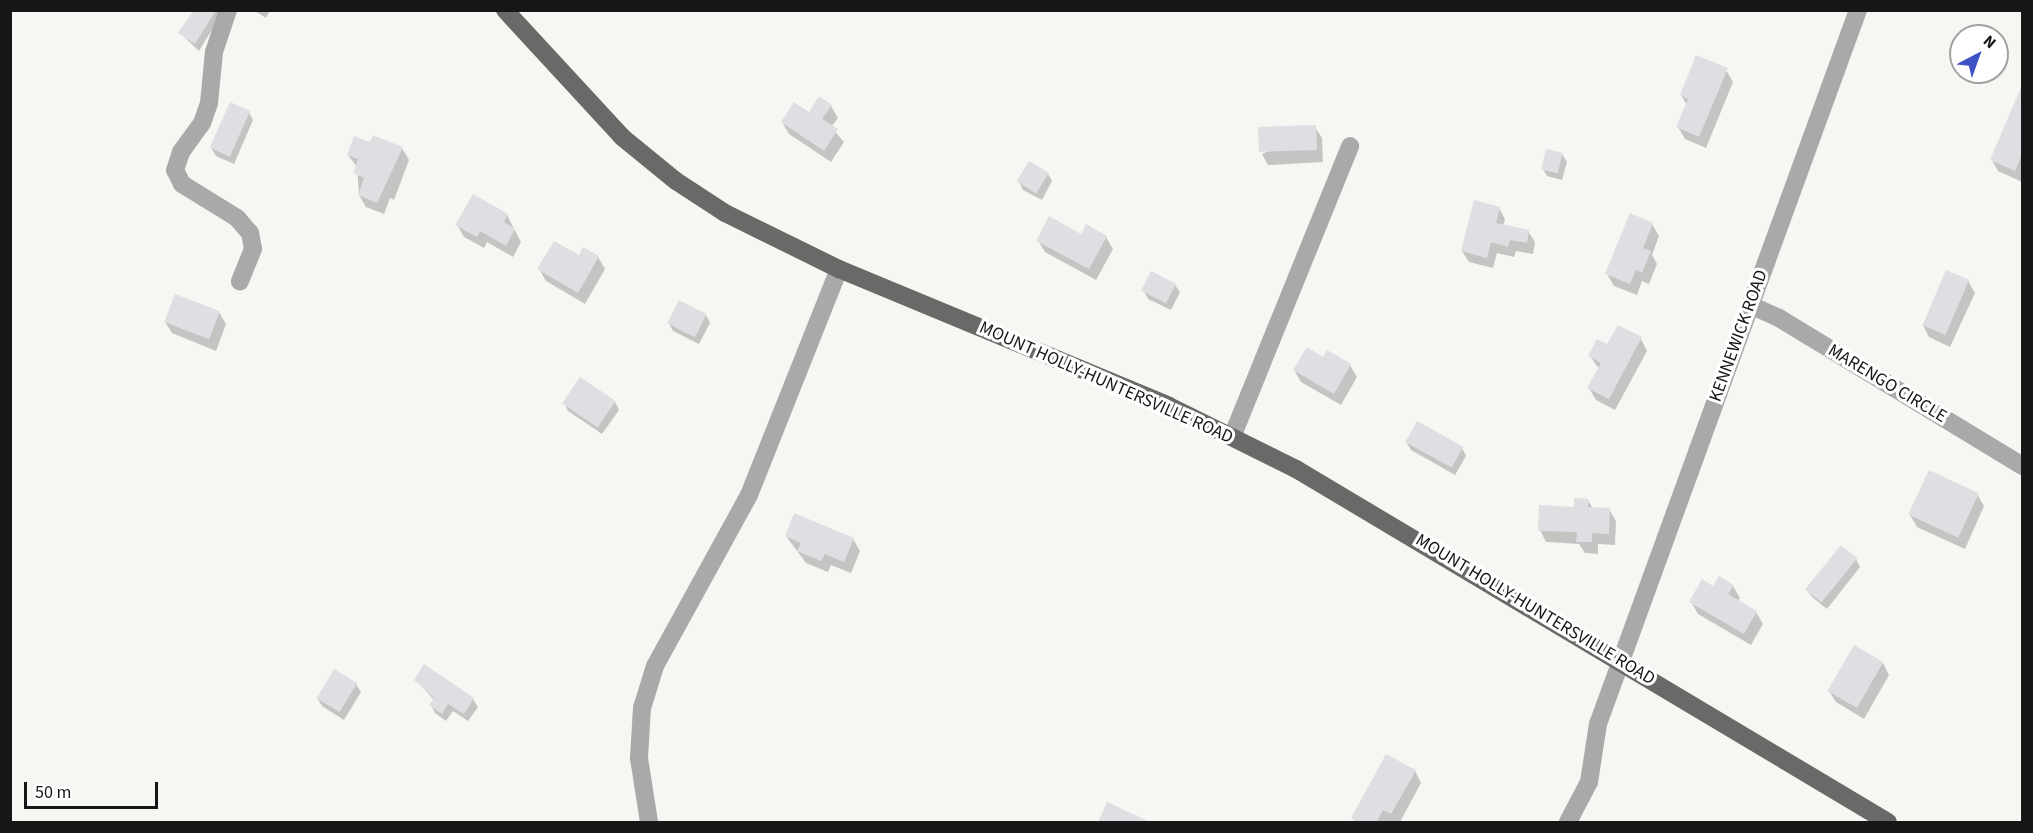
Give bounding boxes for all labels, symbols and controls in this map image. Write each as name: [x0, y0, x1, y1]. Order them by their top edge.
north arrow: [1949, 24, 2009, 84]
text: N: [1978, 30, 2001, 54]
street label: KENNEWICK ROAD: [1705, 267, 1773, 405]
street label: MOUNT HOLLY-HUNTERSVILLE ROAD: [976, 317, 1236, 449]
street label: MARENGO CIRCLE: [1824, 340, 1950, 428]
street label: MOUNT HOLLY-HUNTERSVILLE ROAD: [1411, 530, 1659, 690]
scale bar: [27, 770, 160, 808]
text: 50 m: [35, 780, 71, 805]

